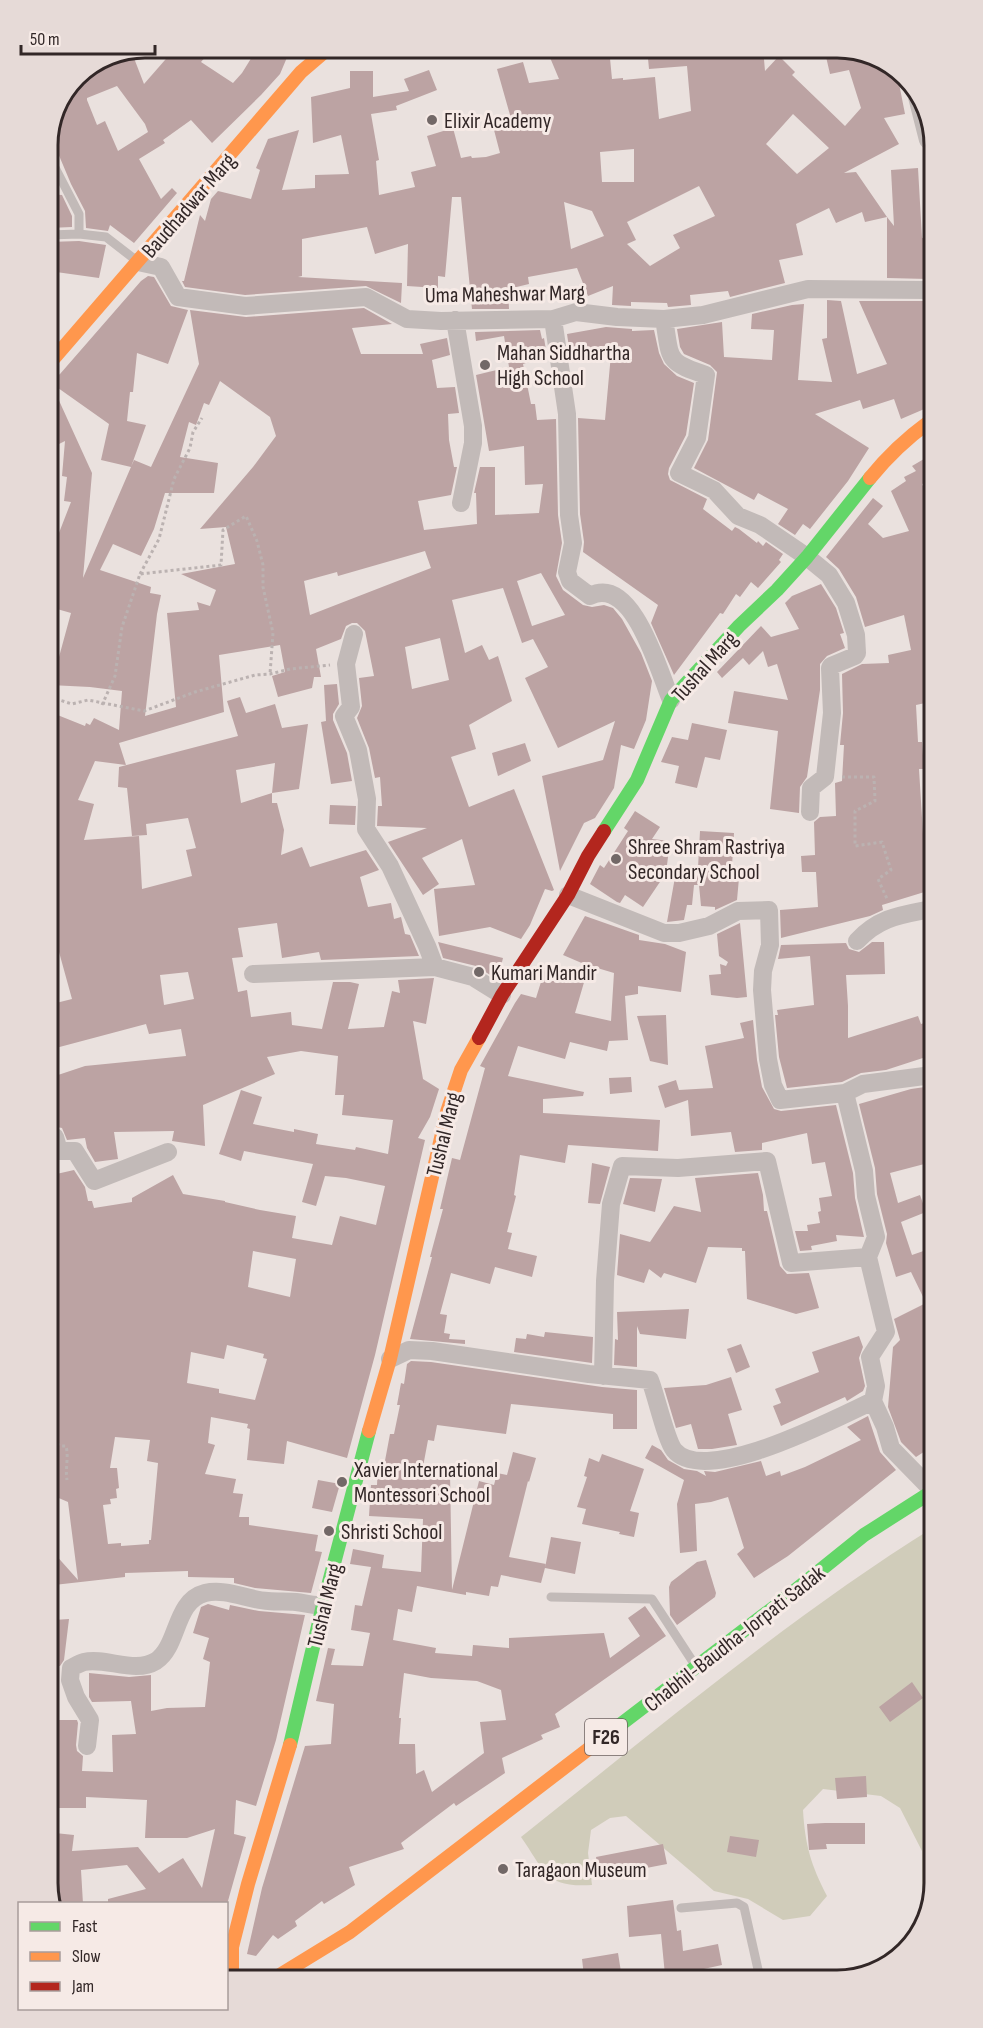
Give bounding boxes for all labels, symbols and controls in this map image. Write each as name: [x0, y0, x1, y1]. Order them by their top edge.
scale bar: [21, 18, 154, 56]
text: 50 m: [30, 29, 60, 50]
place label: Elixir Academy: [444, 108, 552, 135]
marker: Elixir Academy: [425, 113, 439, 127]
street label: Baudhadwar Marg: [136, 148, 242, 264]
street label: Uma Maheshwar Marg: [425, 280, 586, 309]
place label: Mahan Siddhartha High School: [497, 340, 630, 392]
marker: Mahan Siddhartha High School: [478, 358, 492, 372]
street label: Tushal Marg: [666, 626, 744, 708]
place label: Shree Shram Rastriya Secondary School: [628, 834, 785, 886]
marker: Shree Shram Rastriya Secondary School: [609, 852, 623, 866]
place label: Kumari Mandir: [491, 960, 597, 987]
marker: Kumari Mandir: [472, 965, 486, 979]
street label: Tushal Marg: [421, 1089, 468, 1179]
place label: Xavier International Montessori School: [353, 1457, 498, 1509]
marker: Xavier International Montessori School: [335, 1475, 349, 1489]
place label: Shristi School: [341, 1519, 442, 1546]
marker: Shristi School: [322, 1524, 336, 1538]
street label: Tushal Marg: [302, 1560, 349, 1650]
street label: Chabhil-Baudha-Jorpati Sadak: [639, 1560, 831, 1718]
road number: F26: [585, 1719, 627, 1755]
place label: Taragaon Museum: [515, 1857, 647, 1884]
marker: Taragaon Museum: [496, 1862, 510, 1876]
legend: [18, 1902, 228, 2010]
text: Fast: [72, 1916, 98, 1937]
text: Slow: [72, 1946, 101, 1967]
text: Jam: [71, 1976, 94, 1997]

